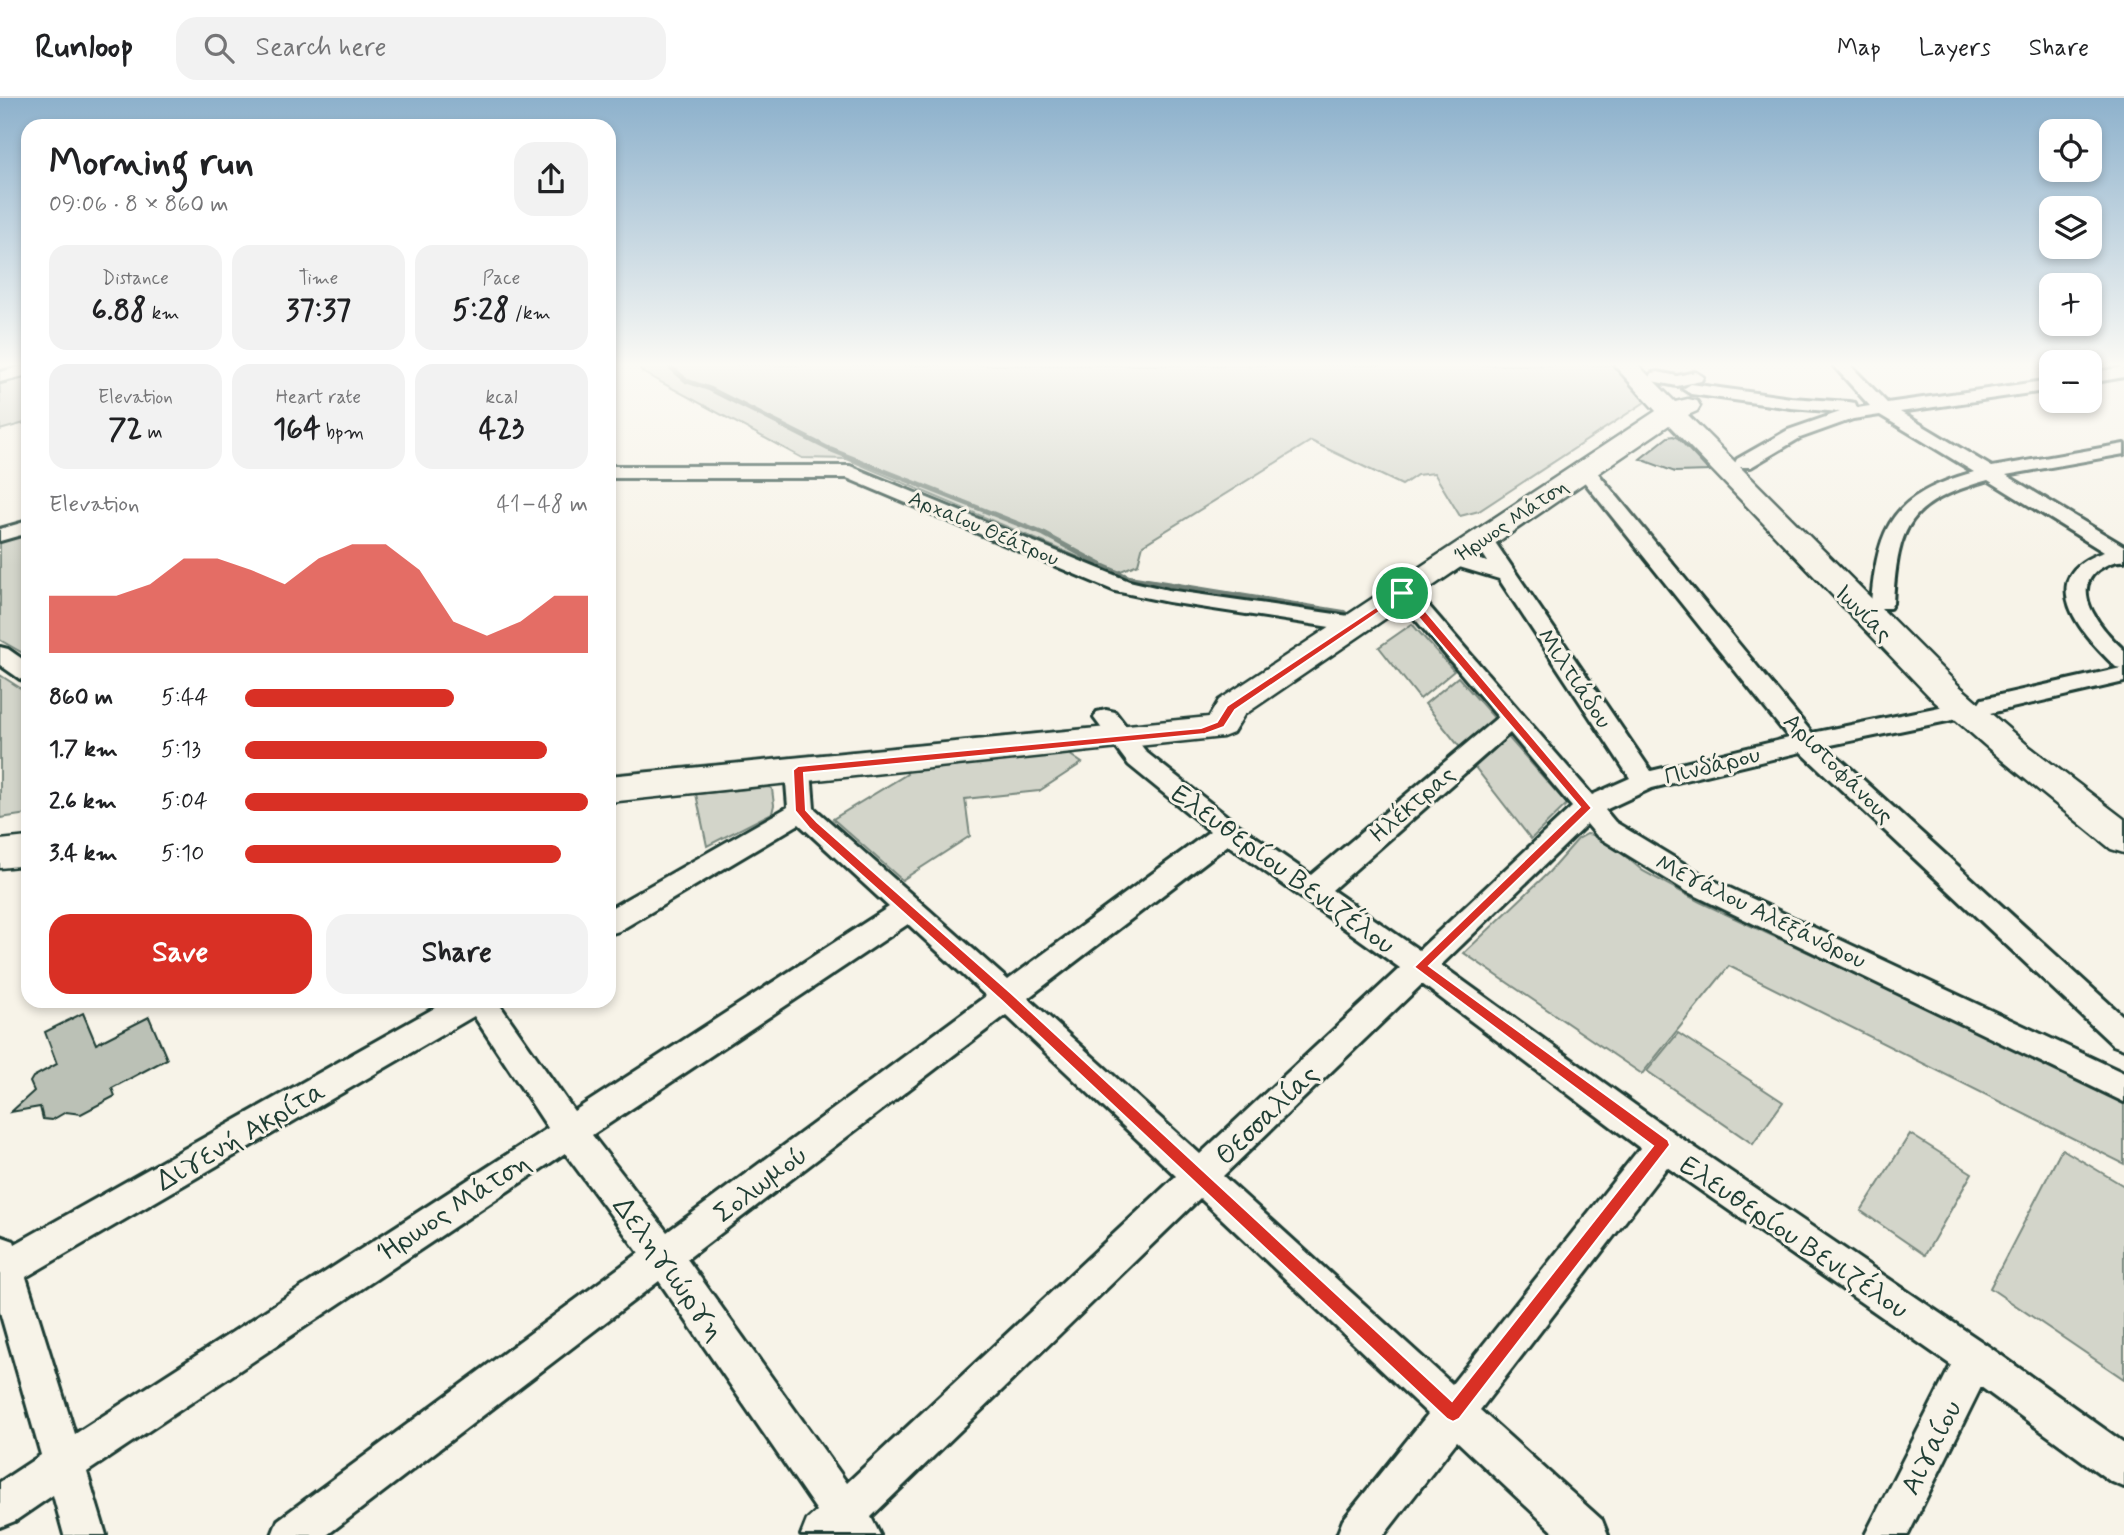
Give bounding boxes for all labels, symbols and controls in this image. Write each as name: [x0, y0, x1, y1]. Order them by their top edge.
search box: [176, 17, 666, 80]
text: Runloop: [35, 26, 134, 70]
icon: search: [200, 29, 238, 67]
text: Search here: [256, 31, 386, 65]
text: Map: [1837, 33, 1881, 64]
text: Layers: [1919, 33, 1991, 64]
text: Share: [2029, 33, 2089, 64]
map controls: [2039, 119, 2102, 413]
button: locate: [2039, 119, 2102, 182]
text: Morning run: [49, 139, 254, 188]
button: share: [514, 142, 588, 216]
text: 09:06 · 8 × 860 m: [49, 190, 228, 220]
button: layers: [2039, 196, 2102, 259]
text: Distance: [102, 266, 169, 291]
text: Time: [299, 266, 338, 291]
text: Pace: [483, 266, 520, 291]
button: +: [2039, 273, 2102, 336]
text: 6.88: [92, 291, 147, 330]
text: 37:37: [286, 291, 351, 330]
text: 5:28: [452, 291, 510, 330]
text: km: [147, 301, 179, 326]
text: /km: [510, 301, 551, 326]
button: −: [2039, 350, 2102, 413]
text: Elevation: [98, 385, 173, 410]
text: Heart rate: [276, 385, 361, 410]
text: kcal: [486, 385, 517, 410]
text: 72: [108, 410, 142, 449]
text: 164: [273, 410, 321, 449]
text: 423: [479, 410, 524, 449]
text: m: [142, 420, 163, 445]
text: bpm: [321, 420, 364, 445]
street label: Ήρωος Μάτση: [1449, 472, 1574, 569]
street label: Αρχαίου Θεάτρου: [904, 485, 1063, 573]
text: Elevation: [49, 490, 140, 520]
text: 41–48 m: [497, 490, 588, 520]
pin: [1372, 563, 1432, 623]
icon: arrive: [1383, 574, 1421, 612]
street label: Ιωνίας: [1827, 579, 1898, 650]
street label: Μιλτιάδου: [1529, 623, 1619, 735]
text: 860 m: [49, 683, 113, 713]
text: 5:44: [161, 683, 208, 713]
street label: Αριστοφάνους: [1776, 707, 1900, 831]
text: 1.7 km: [49, 735, 118, 765]
text: 5:13: [161, 735, 201, 765]
street label: Πινδάρου: [1661, 740, 1764, 793]
street label: Ηλέκτρας: [1363, 759, 1462, 851]
street label: Ελευθερίου Βενιζέλου: [1163, 776, 1402, 964]
text: 2.6 km: [49, 787, 117, 817]
text: 5:04: [161, 787, 208, 817]
text: 3.4 km: [49, 839, 117, 869]
text: 5:10: [161, 839, 204, 869]
street label: Μεγάλου Αλεξάνδρου: [1650, 848, 1871, 977]
button: Save: [49, 914, 312, 994]
button: Share: [326, 914, 588, 994]
street label: Θεσσαλίας: [1208, 1057, 1328, 1174]
street label: Διγενή Ακρίτα: [150, 1074, 333, 1201]
street label: Σολωμού: [707, 1137, 816, 1233]
street label: Ήρωος Μάτση: [371, 1145, 538, 1271]
street label: Ελευθερίου Βενιζέλου: [1672, 1148, 1915, 1328]
street label: Δεληγιώργη: [603, 1190, 733, 1349]
street label: Αιγαίου: [1893, 1395, 1972, 1502]

